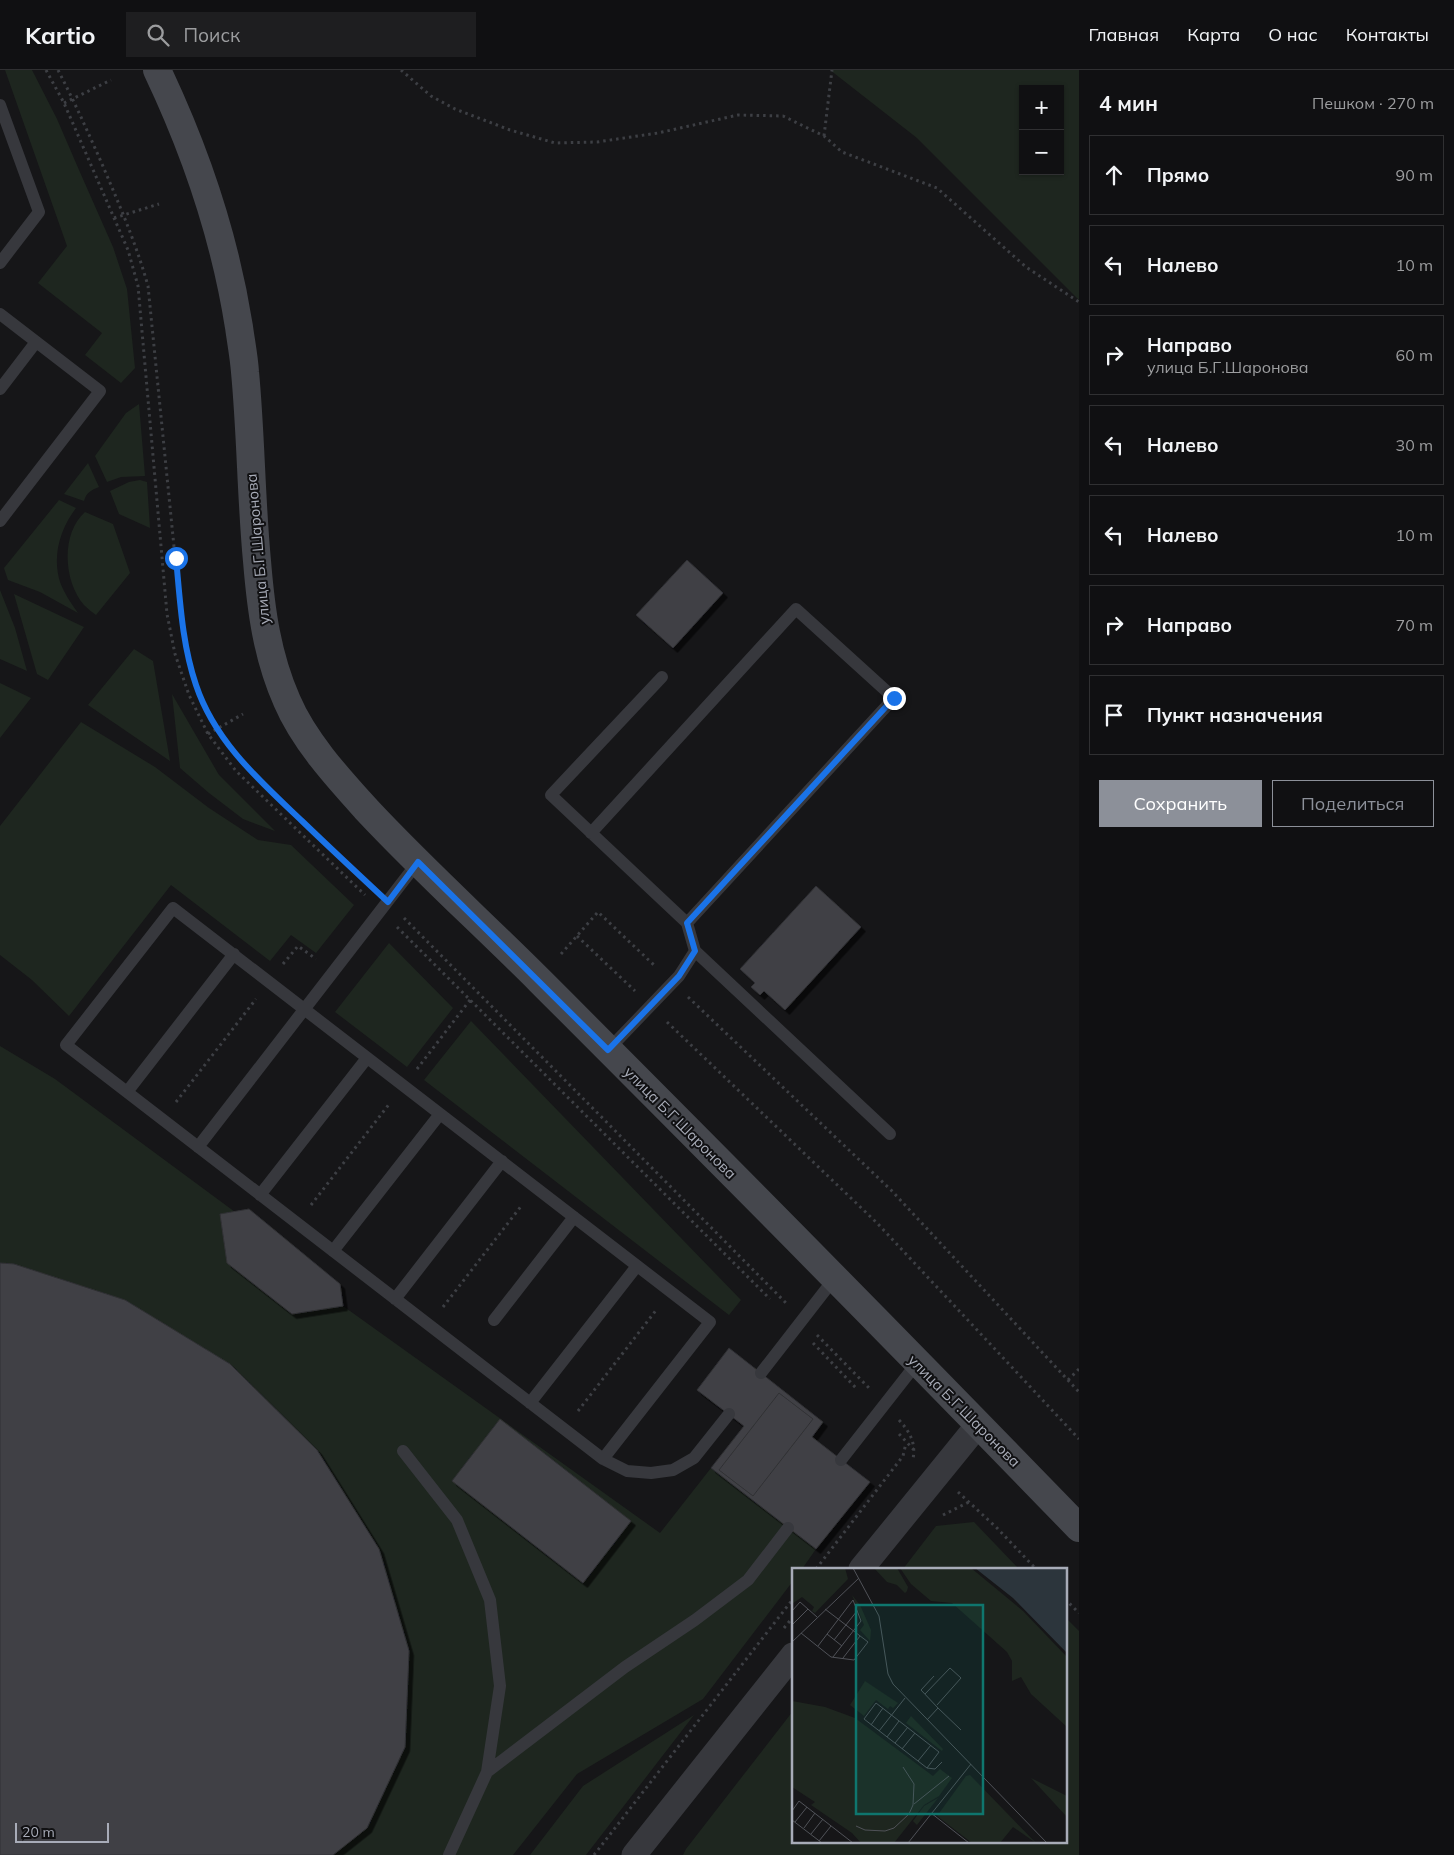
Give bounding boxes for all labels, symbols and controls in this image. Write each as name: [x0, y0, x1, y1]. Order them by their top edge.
search box: [126, 12, 476, 57]
text: Kartio: [25, 20, 96, 50]
icon: search: [144, 21, 172, 49]
text: Поиск: [184, 23, 240, 47]
text: Главная: [1089, 23, 1159, 46]
text: Карта: [1187, 23, 1240, 46]
text: О нас: [1268, 23, 1318, 46]
text: Контакты: [1346, 23, 1429, 46]
map controls: [1019, 85, 1064, 175]
button: +: [1019, 85, 1064, 130]
text: 4 мин: [1099, 90, 1158, 116]
text: Пешком · 270 m: [1312, 93, 1434, 113]
button: −: [1019, 130, 1064, 175]
icon: ahead: [1100, 161, 1128, 189]
text: Прямо: [1147, 163, 1209, 187]
text: 90 m: [1396, 165, 1433, 185]
icon: left: [1100, 251, 1128, 279]
text: Налево: [1147, 253, 1219, 277]
text: 10 m: [1396, 255, 1433, 275]
text: Направо: [1147, 333, 1232, 357]
icon: right: [1100, 341, 1128, 369]
text: 60 m: [1396, 345, 1433, 365]
text: улица Б.Г.Шаронова: [1147, 357, 1309, 377]
icon: left: [1100, 431, 1128, 459]
text: Налево: [1147, 433, 1219, 457]
text: 30 m: [1396, 435, 1433, 455]
street label: улица Б.Г.Шаронова: [241, 473, 274, 625]
icon: left: [1100, 521, 1128, 549]
text: Налево: [1147, 523, 1219, 547]
text: 10 m: [1396, 525, 1433, 545]
route start: [165, 547, 188, 570]
icon: right: [1100, 611, 1128, 639]
text: Направо: [1147, 613, 1232, 637]
text: 70 m: [1396, 615, 1433, 635]
route end: [883, 687, 906, 710]
icon: arrive: [1100, 701, 1128, 729]
text: Пункт назначения: [1147, 703, 1323, 727]
button: Сохранить: [1099, 780, 1262, 827]
button: Поделиться: [1272, 780, 1434, 827]
street label: улица Б.Г.Шаронова: [620, 1062, 741, 1183]
street label: улица Б.Г.Шаронова: [904, 1350, 1025, 1471]
inset map: [792, 1568, 1066, 1842]
scale bar: [15, 1820, 109, 1843]
text: 20 m: [22, 1823, 55, 1841]

